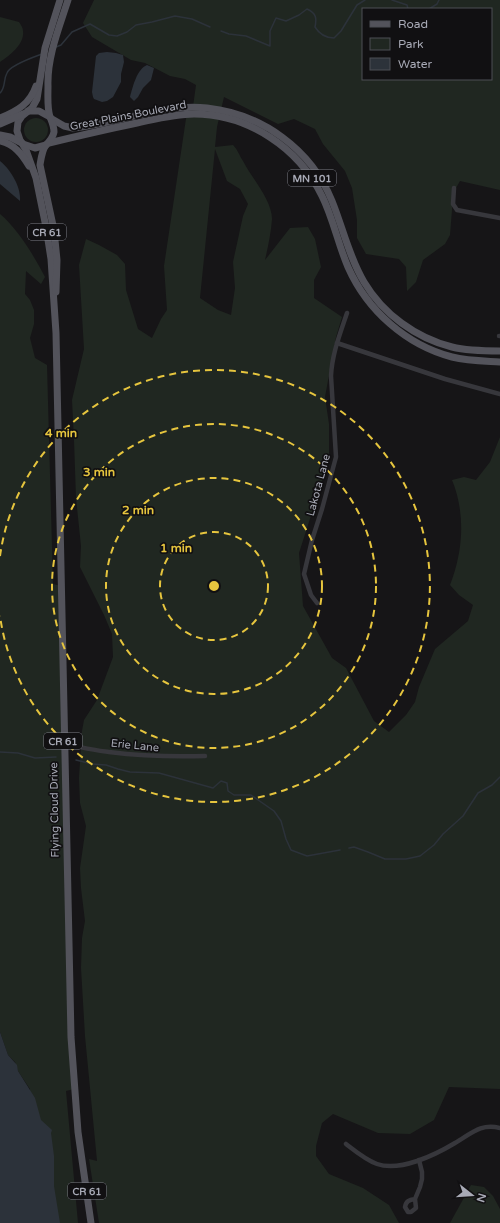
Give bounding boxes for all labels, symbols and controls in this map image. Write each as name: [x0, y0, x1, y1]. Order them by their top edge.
legend: [362, 8, 492, 80]
text: Road: [398, 17, 428, 31]
text: Park: [398, 37, 424, 51]
text: Water: [398, 57, 433, 71]
street label: Great Plains Boulevard: [69, 98, 187, 133]
road number: MN 101: [288, 170, 336, 186]
road number: CR 61: [28, 224, 66, 240]
text: 4 min: [45, 426, 77, 440]
street label: Lakota Lane: [304, 453, 333, 518]
text: 3 min: [83, 465, 115, 479]
text: 2 min: [122, 503, 154, 517]
text: 1 min: [160, 541, 192, 555]
centre of rings: [207, 579, 221, 593]
road number: CR 61: [44, 733, 82, 749]
street label: Erie Lane: [110, 737, 160, 754]
street label: Flying Cloud Drive: [47, 762, 62, 858]
north arrow: [452, 1175, 492, 1215]
road number: CR 61: [68, 1183, 106, 1199]
text: N: [474, 1192, 489, 1204]

